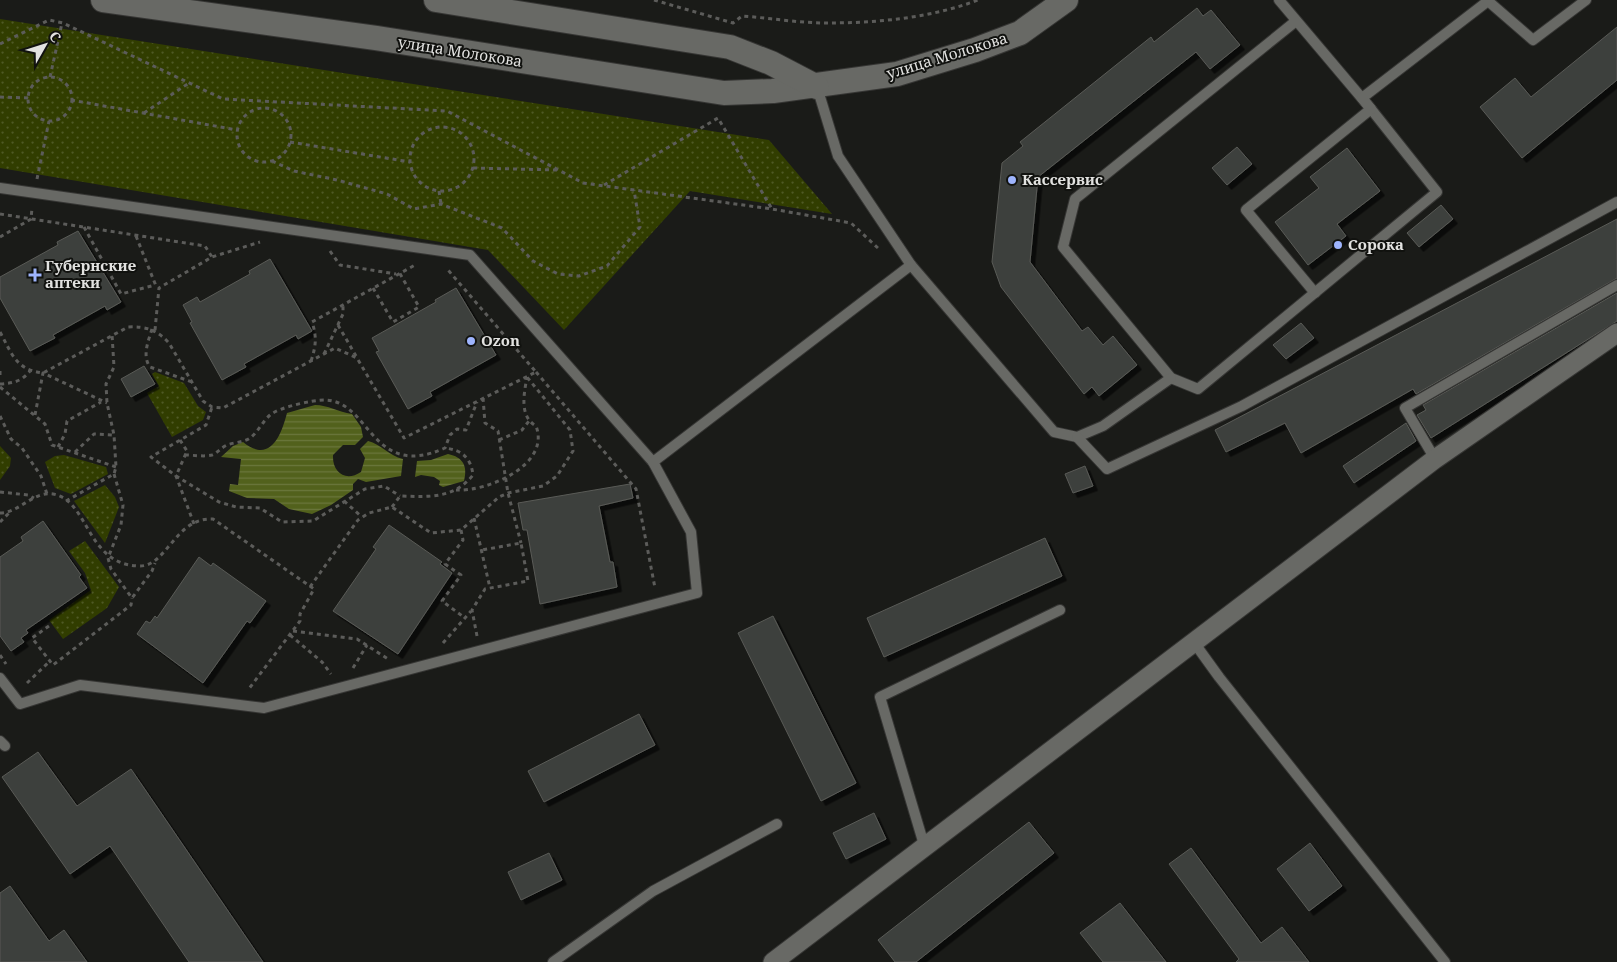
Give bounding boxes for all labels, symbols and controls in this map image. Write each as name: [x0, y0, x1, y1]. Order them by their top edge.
north arrow: [20, 20, 70, 70]
text: С: [45, 27, 66, 46]
street label: улица Молокова: [884, 27, 1010, 83]
street label: улица Молокова: [397, 31, 524, 71]
place label: Кассервис: [1022, 169, 1103, 189]
marker: Кассервис: [1006, 174, 1018, 186]
place label: Сорока: [1348, 234, 1404, 254]
marker: Сорока: [1332, 239, 1344, 251]
place label: Губернские аптеки: [45, 255, 136, 292]
marker: Губернские аптеки: [29, 269, 41, 281]
place label: Ozon: [481, 330, 520, 350]
marker: Ozon: [465, 335, 477, 347]

